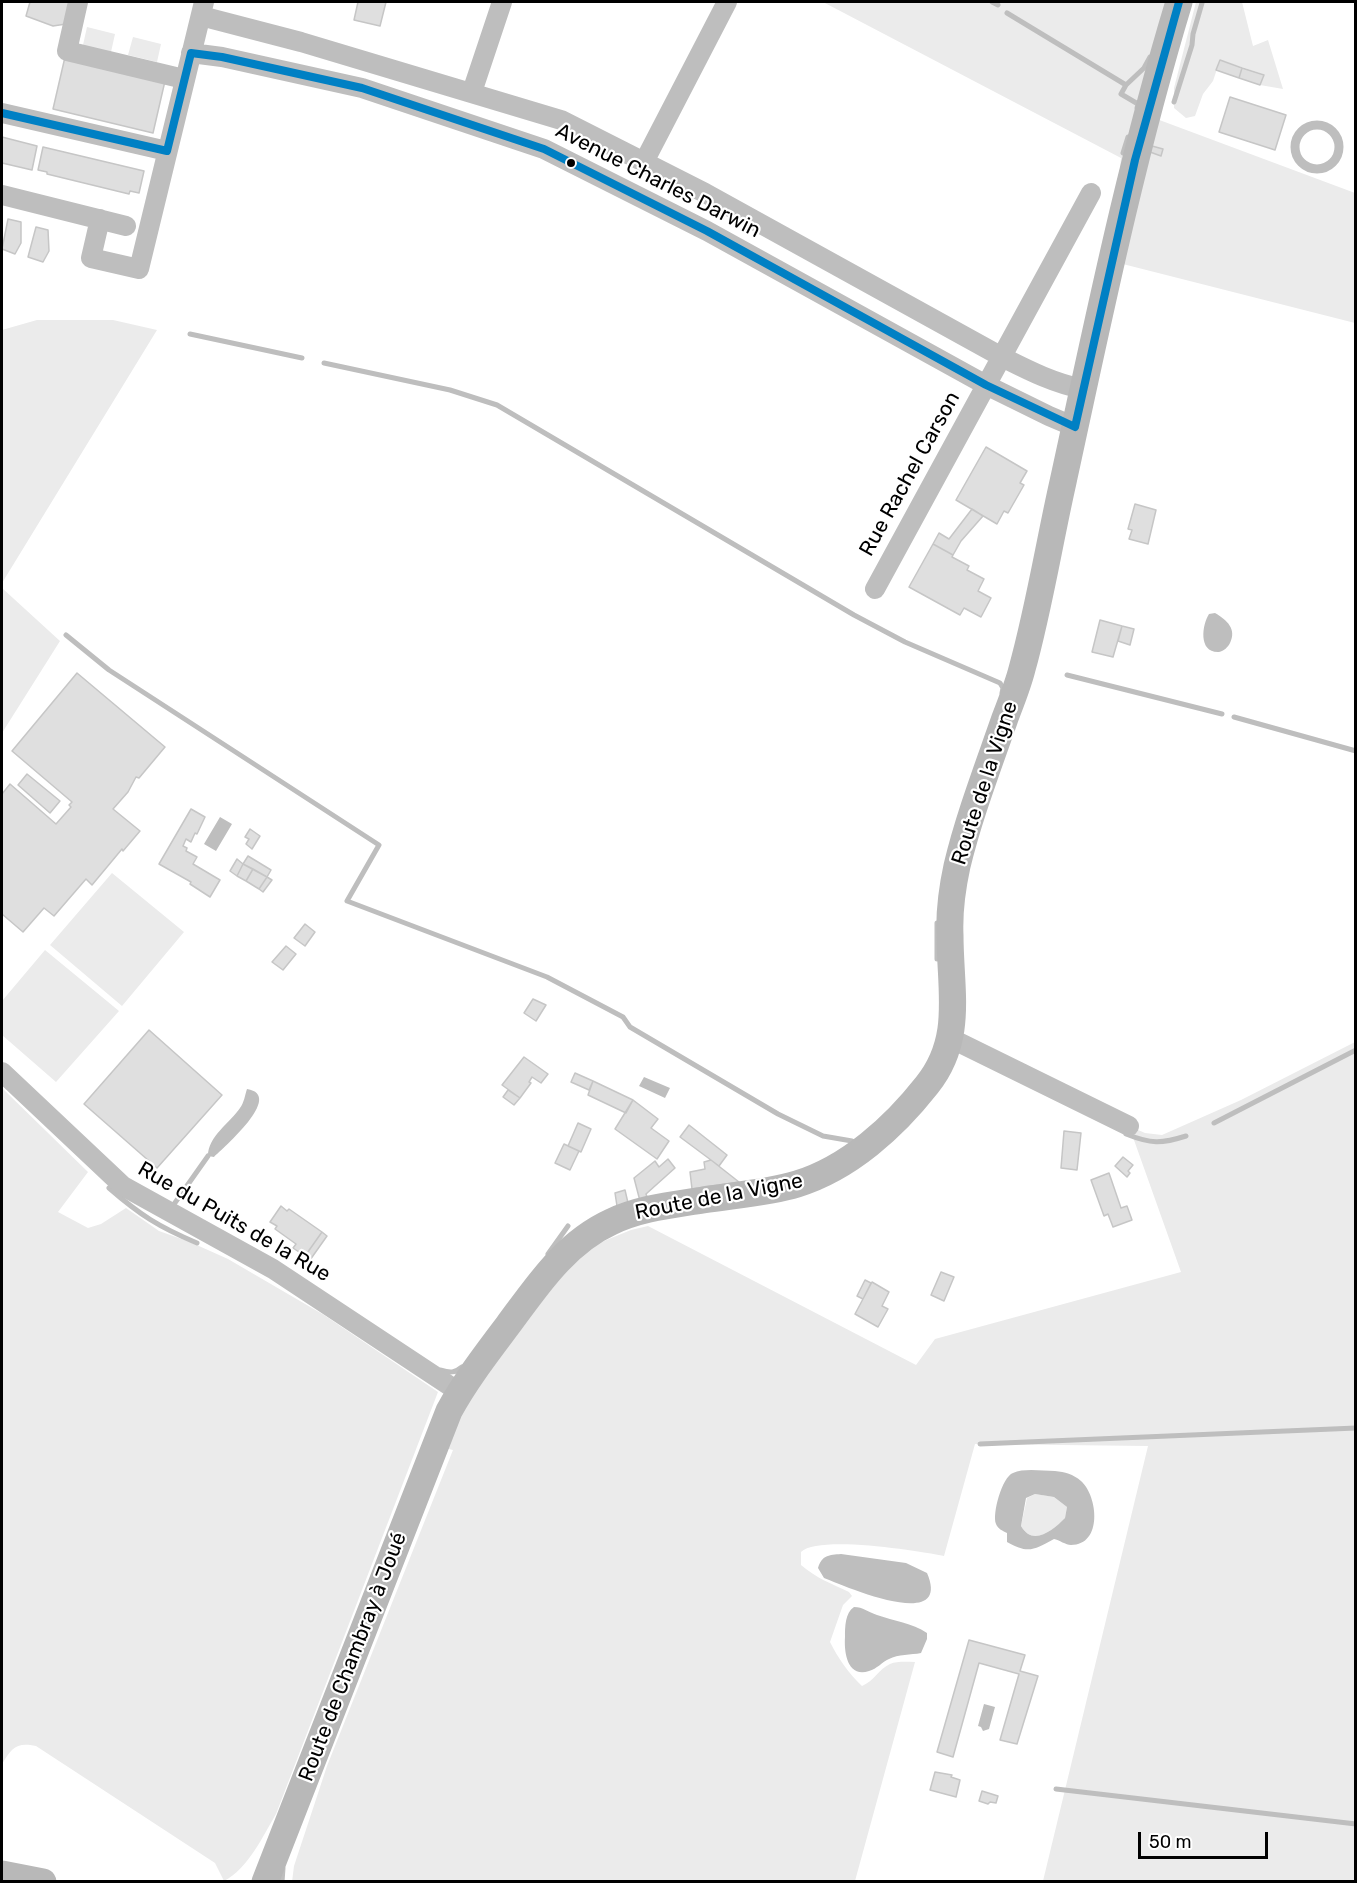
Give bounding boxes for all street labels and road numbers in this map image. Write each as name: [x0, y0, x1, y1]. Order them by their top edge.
street label: Avenue Charles Darwin: [551, 118, 765, 244]
street label: Rue Rachel Carson: [854, 387, 966, 561]
street label: Route de la Vigne: [947, 698, 1023, 868]
street label: Rue du Puits de la Rue: [133, 1157, 335, 1287]
street label: Route de la Vigne: [633, 1168, 805, 1226]
street label: Route de Chambray à Joué: [294, 1529, 412, 1785]

